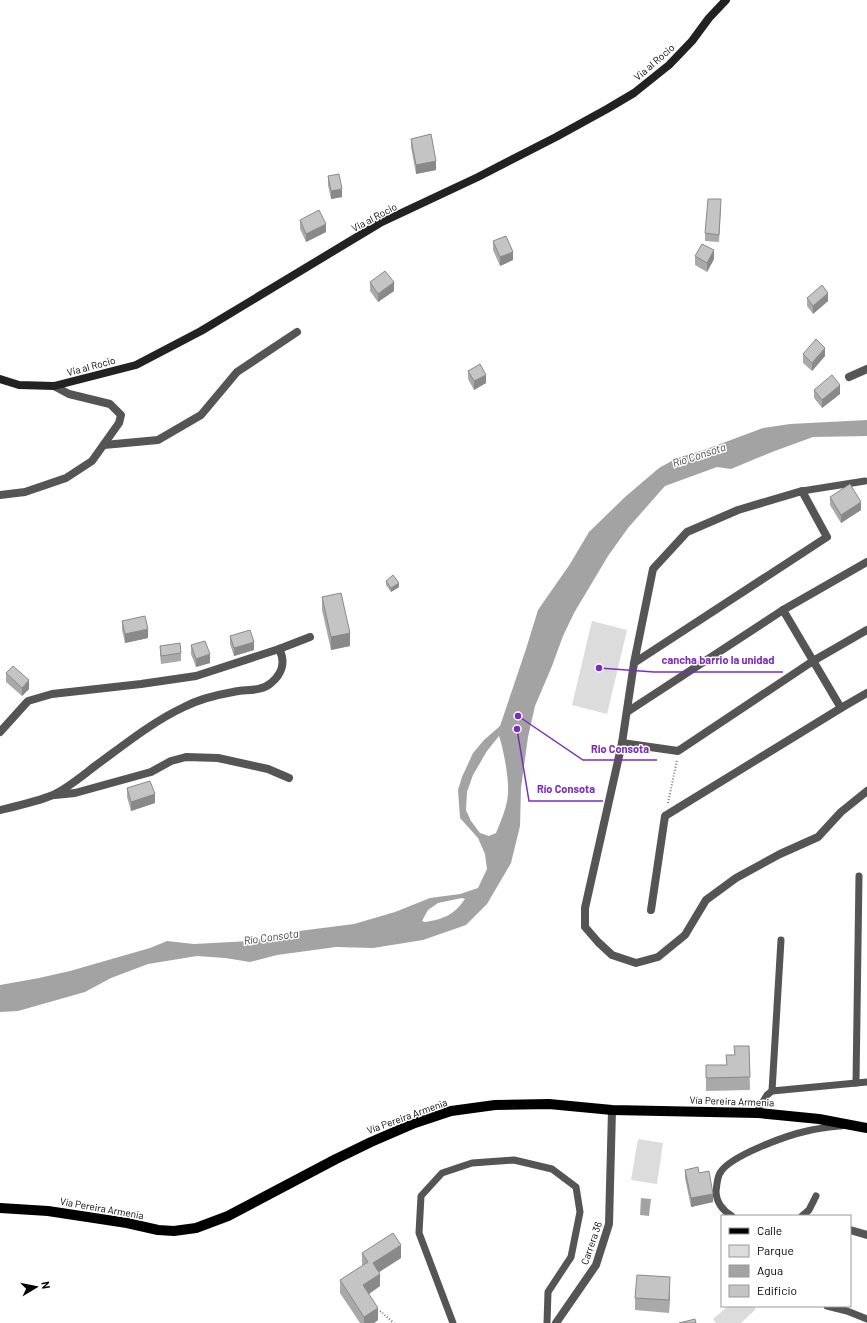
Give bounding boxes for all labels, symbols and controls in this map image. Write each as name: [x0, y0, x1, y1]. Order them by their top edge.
street label: Via al Rocio: [631, 41, 677, 83]
street label: Via al Rocio: [349, 200, 399, 234]
street label: Via al Rocio: [65, 354, 117, 378]
water label: Río Consota: [671, 440, 727, 469]
callout: cancha barrio la unidad: [654, 649, 783, 672]
text: cancha barrio la unidad: [662, 653, 775, 666]
callout: Rio Consota: [583, 737, 657, 760]
text: Rio Consota: [591, 742, 649, 755]
callout: Río Consota: [529, 778, 603, 801]
text: Río Consota: [537, 782, 595, 795]
water label: Río Consota: [243, 926, 299, 947]
street label: Vía Pereira Armenia: [689, 1094, 775, 1108]
street label: Vía Pereira Armenia: [365, 1096, 449, 1136]
street label: Vía Pereira Armenia: [59, 1195, 145, 1221]
legend: [721, 1215, 851, 1307]
street label: Carrera 36: [578, 1220, 604, 1266]
text: Calle: [757, 1223, 782, 1237]
text: Parque: [757, 1243, 794, 1257]
text: Agua: [757, 1263, 783, 1277]
north arrow: [16, 1267, 56, 1307]
text: N: [39, 1280, 53, 1290]
text: Edificio: [757, 1283, 797, 1297]

